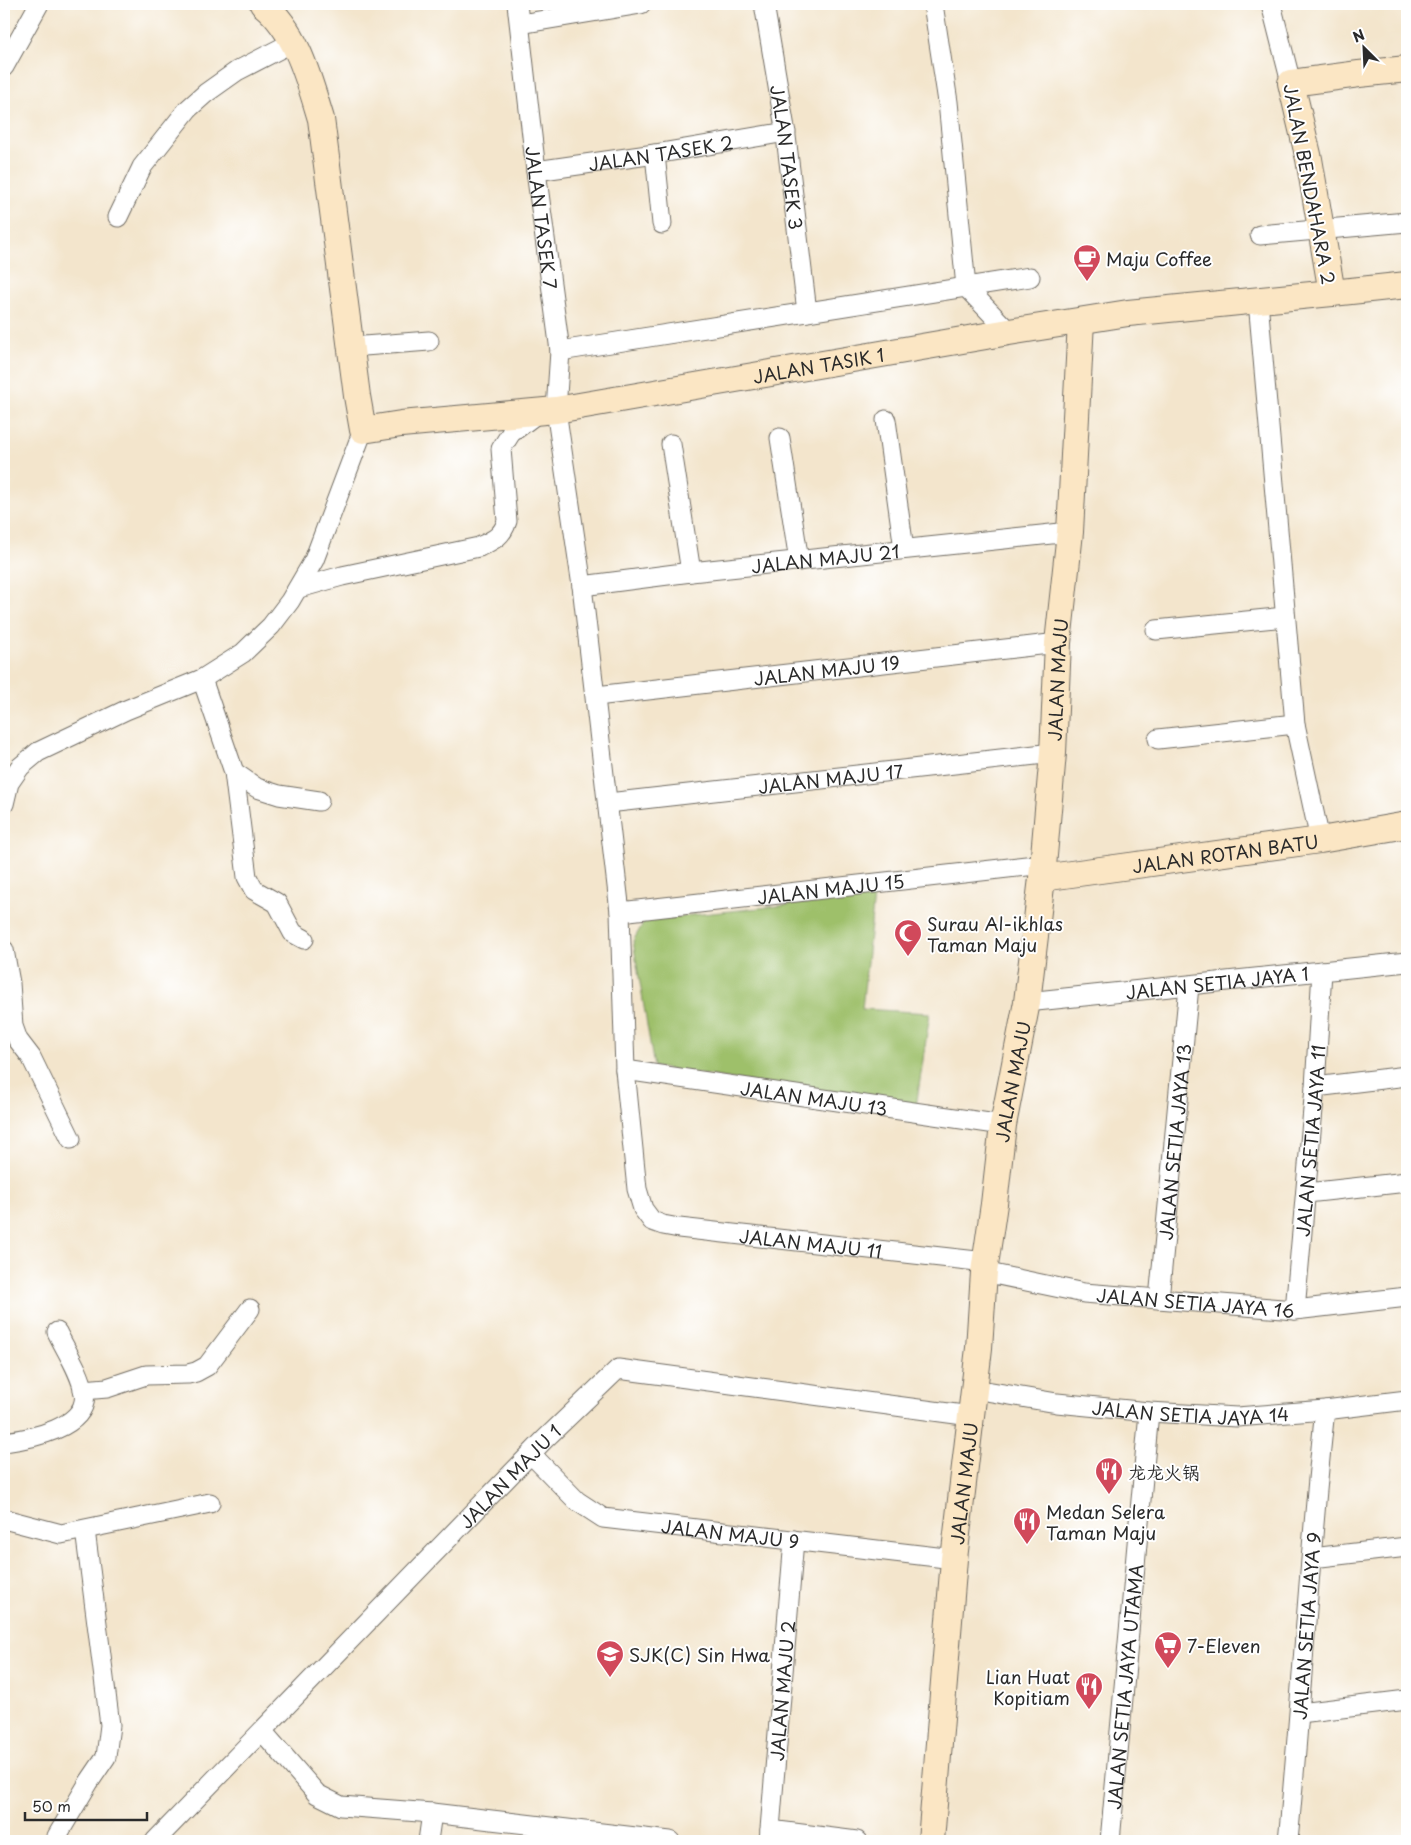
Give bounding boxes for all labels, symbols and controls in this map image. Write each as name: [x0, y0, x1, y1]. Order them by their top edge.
north arrow: [1338, 22, 1388, 72]
text: N: [1349, 24, 1368, 48]
street label: JALAN BENDAHARA 2: [1277, 81, 1343, 287]
street label: JALAN TASEK 3: [764, 83, 811, 231]
street label: JALAN TASEK 2: [586, 128, 735, 177]
street label: JALAN TASEK 7: [520, 144, 565, 291]
cafe icon: Maju Coffee: [1072, 243, 1102, 282]
place label: Maju Coffee: [1106, 245, 1212, 272]
street label: JALAN TASIK 1: [751, 340, 886, 389]
street label: JALAN MAJU 21: [750, 537, 901, 579]
street label: JALAN MAJU: [1040, 617, 1074, 742]
street label: JALAN MAJU 19: [752, 648, 901, 691]
street label: JALAN MAJU 17: [757, 756, 905, 800]
street label: JALAN ROTAN BATU: [1130, 827, 1320, 879]
street label: JALAN MAJU 15: [756, 866, 906, 910]
place label: Surau Al-ikhlas Taman Maju: [927, 910, 1063, 958]
mosque icon: Surau Al-ikhlas Taman Maju: [893, 918, 923, 957]
street label: JALAN SETIA JAYA 1: [1124, 959, 1310, 1005]
street label: JALAN MAJU: [988, 1019, 1036, 1144]
street label: JALAN SETIA JAYA 13: [1151, 1042, 1197, 1241]
street label: JALAN SETIA JAYA 11: [1288, 1044, 1331, 1238]
street label: JALAN MAJU 13: [739, 1073, 889, 1122]
street label: JALAN MAJU 11: [738, 1221, 883, 1264]
street label: JALAN SETIA JAYA 16: [1095, 1281, 1296, 1323]
street label: JALAN SETIA JAYA 14: [1091, 1393, 1290, 1431]
street label: JALAN MAJU 1: [452, 1417, 567, 1534]
street label: JALAN MAJU: [942, 1421, 984, 1546]
restaurant icon: 龙龙火锅: [1094, 1456, 1124, 1495]
place label: 龙龙火锅: [1128, 1458, 1200, 1485]
place label: Medan Selera Taman Maju: [1046, 1498, 1165, 1546]
restaurant icon: Medan Selera Taman Maju: [1012, 1506, 1042, 1545]
street label: JALAN MAJU 9: [660, 1511, 801, 1554]
street label: JALAN SETIA JAYA 9: [1285, 1531, 1327, 1721]
street label: JALAN SETIA JAYA UTAMA: [1099, 1563, 1149, 1811]
street label: JALAN MAJU 2: [762, 1619, 801, 1762]
supermarket icon: 7-Eleven: [1153, 1630, 1183, 1669]
place label: 7-Eleven: [1187, 1632, 1261, 1659]
school or university icon: SJK(C) Sin Hwa: [595, 1639, 625, 1678]
place label: SJK(C) Sin Hwa: [629, 1641, 770, 1668]
place label: Lian Huat Kopitiam: [986, 1663, 1070, 1711]
restaurant icon: Lian Huat Kopitiam: [1074, 1671, 1104, 1710]
scale bar: [25, 1790, 148, 1822]
text: 50 m: [32, 1794, 71, 1817]

